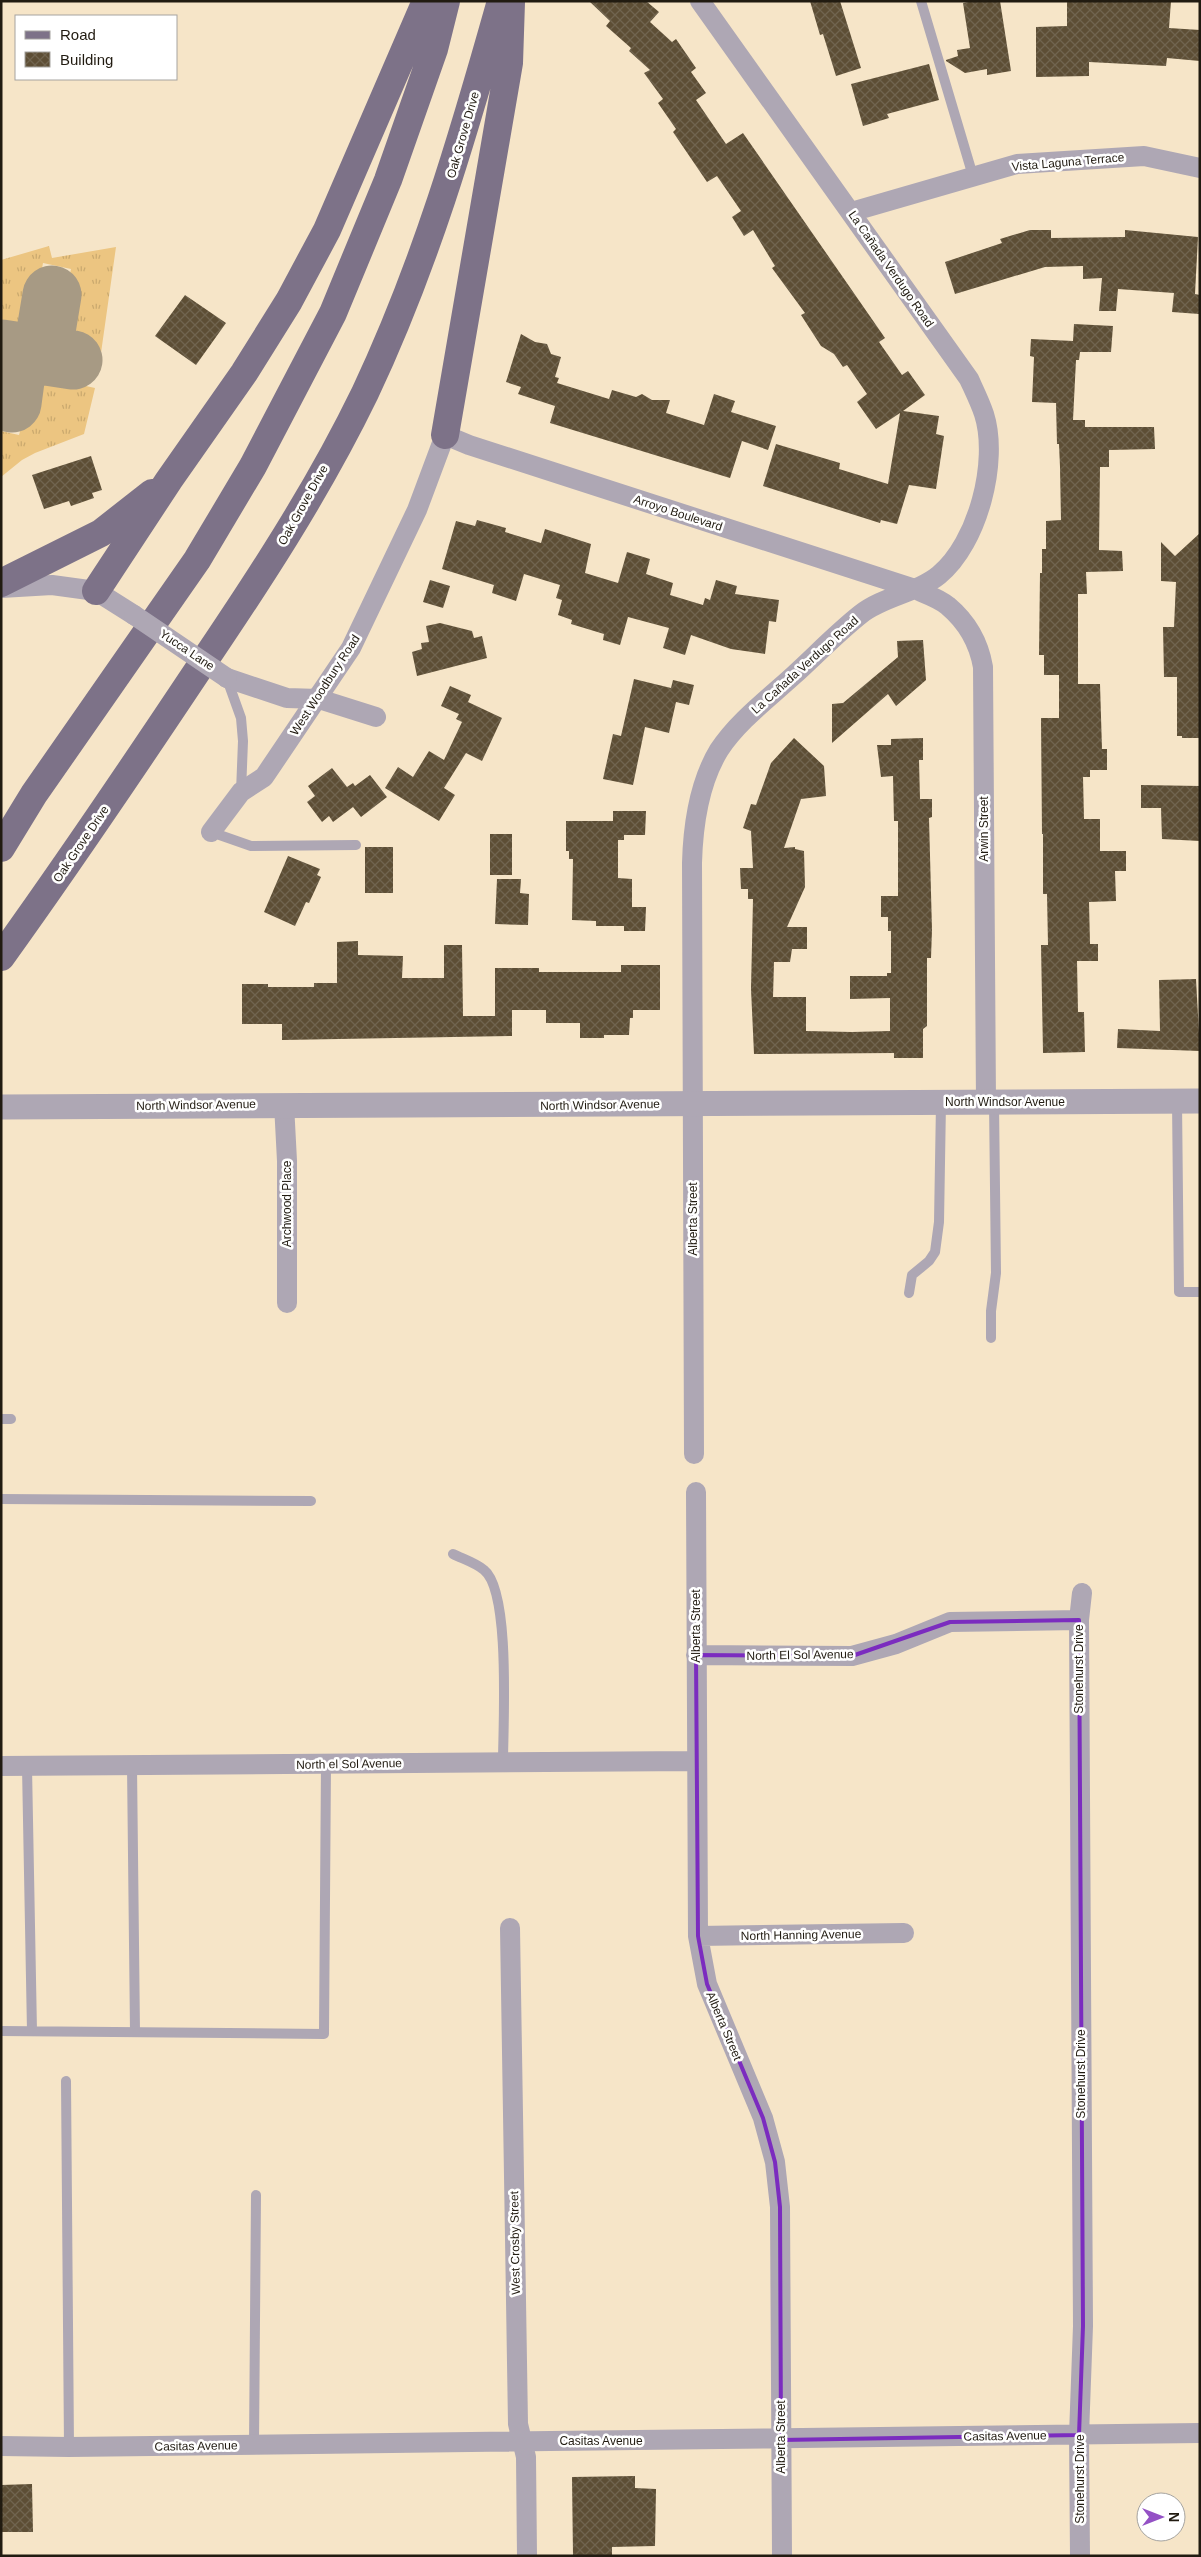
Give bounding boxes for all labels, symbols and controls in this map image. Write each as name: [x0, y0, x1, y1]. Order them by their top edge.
legend: [15, 15, 178, 80]
text: Road: [60, 26, 96, 43]
text: Building: [60, 51, 113, 68]
street label: Oak Grove Drive: [444, 90, 482, 180]
street label: Vista Laguna Terrace: [1011, 150, 1125, 174]
street label: La Cañada Verdugo Road: [845, 208, 937, 330]
street label: Oak Grove Drive: [275, 462, 331, 547]
street label: Arroyo Boulevard: [632, 492, 724, 534]
street label: La Cañada Verdugo Road: [749, 613, 861, 717]
street label: Yucca Lane: [157, 627, 217, 674]
street label: West Woodbury Road: [287, 632, 363, 738]
street label: Arwin Street: [977, 796, 991, 862]
street label: Oak Grove Drive: [50, 803, 112, 885]
street label: North Windsor Avenue: [945, 1095, 1065, 1109]
street label: North Windsor Avenue: [136, 1097, 256, 1113]
street label: North Windsor Avenue: [540, 1097, 660, 1113]
street label: Archwood Place: [280, 1160, 294, 1247]
street label: Alberta Street: [686, 1182, 700, 1256]
street label: Alberta Street: [689, 1589, 703, 1663]
street label: Stonehurst Drive: [1072, 1624, 1086, 1714]
street label: North El Sol Avenue: [746, 1647, 854, 1663]
street label: North el Sol Avenue: [296, 1756, 402, 1772]
street label: North Hanning Avenue: [741, 1927, 862, 1943]
street label: Alberta Street: [703, 1989, 745, 2063]
street label: Stonehurst Drive: [1074, 2029, 1088, 2119]
street label: West Crosby Street: [507, 2190, 523, 2295]
street label: Alberta Street: [774, 2400, 788, 2474]
street label: Casitas Avenue: [963, 2428, 1047, 2444]
street label: Casitas Avenue: [559, 2434, 643, 2448]
street label: Stonehurst Drive: [1073, 2434, 1087, 2524]
street label: Casitas Avenue: [154, 2438, 238, 2454]
north arrow: [1136, 2492, 1186, 2542]
text: N: [1166, 2512, 1182, 2522]

